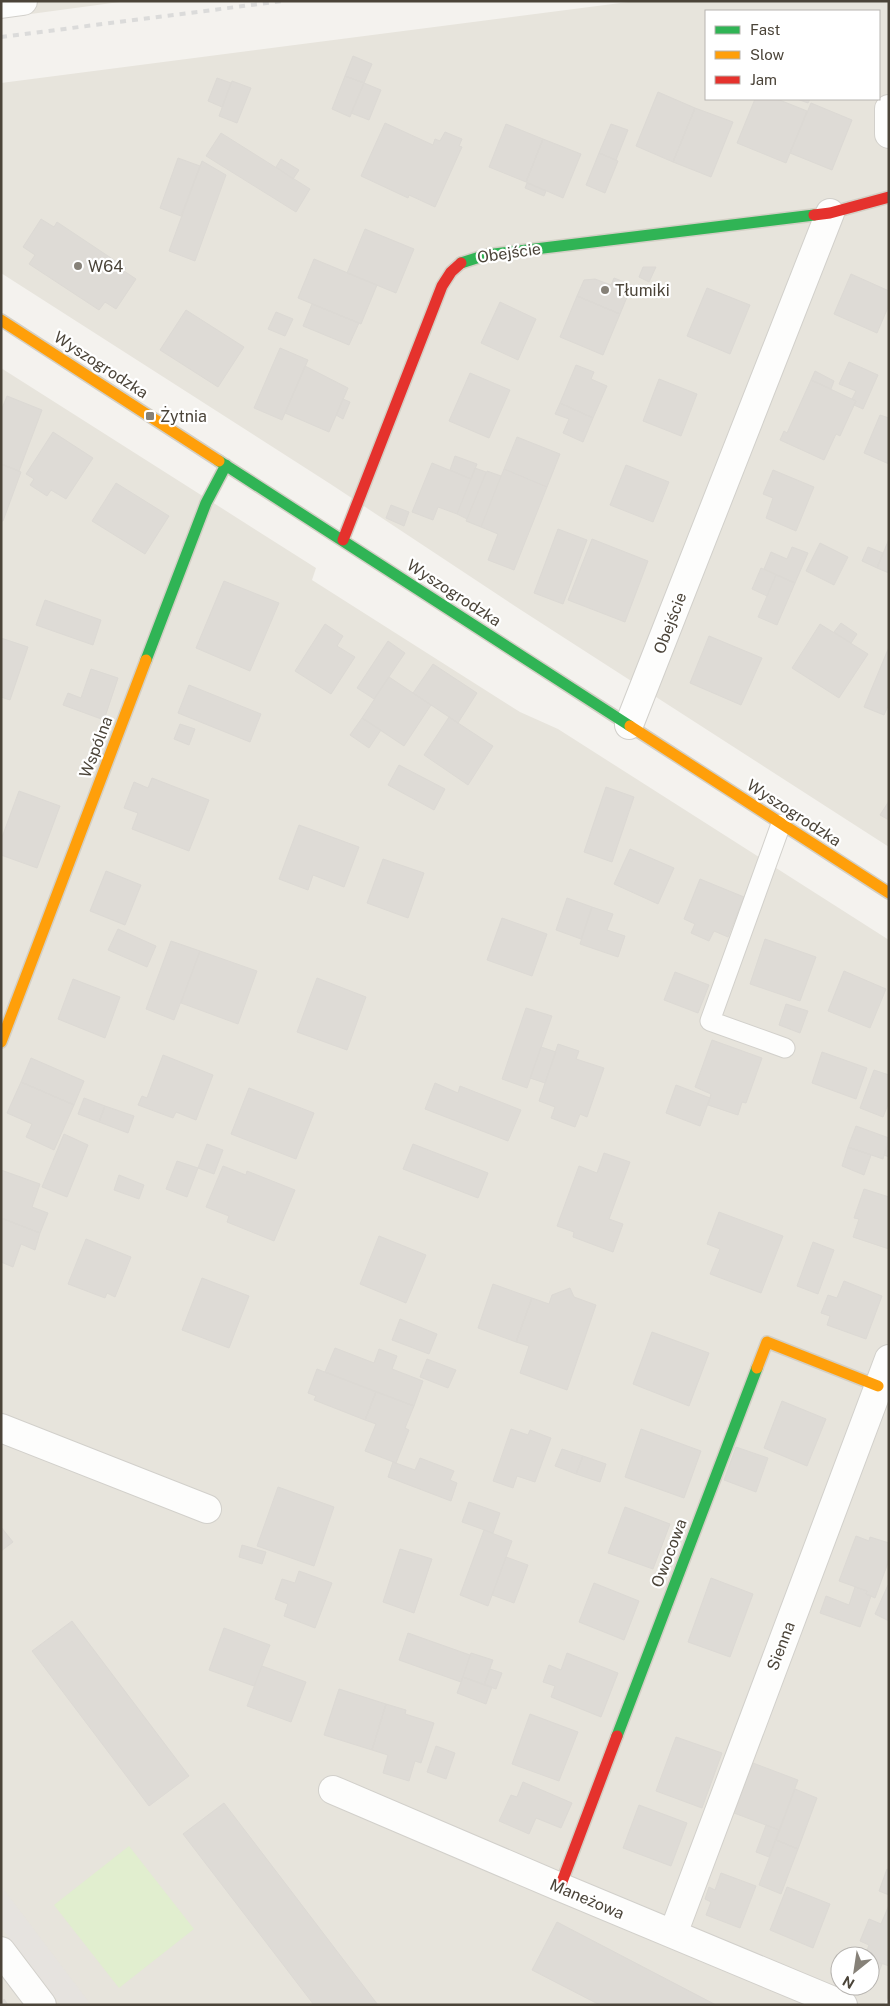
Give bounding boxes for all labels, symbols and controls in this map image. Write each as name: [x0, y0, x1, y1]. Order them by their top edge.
legend: [705, 10, 880, 100]
text: Fast: [750, 21, 780, 38]
text: Slow: [750, 46, 785, 63]
text: Jam: [750, 71, 777, 88]
street label: Obejście: [476, 239, 542, 267]
place label: W64: [88, 257, 123, 276]
marker: W64: [72, 260, 84, 272]
place label: Tłumiki: [615, 281, 670, 300]
marker: Tłumiki: [599, 284, 611, 296]
street label: Wyszogrodzka: [50, 328, 152, 402]
place label: Żytnia: [160, 406, 207, 426]
marker: Żytnia: [144, 410, 156, 422]
street label: Wyszogrodzka: [403, 556, 505, 630]
street label: Obejście: [650, 590, 690, 656]
street label: Wspólna: [76, 714, 116, 780]
street label: Wyszogrodzka: [743, 776, 845, 850]
street label: Owocowa: [647, 1516, 691, 1590]
street label: Sienna: [763, 1619, 799, 1673]
street label: Maneżowa: [547, 1875, 627, 1923]
north arrow: [830, 1946, 880, 1996]
text: N: [840, 1973, 857, 1992]

